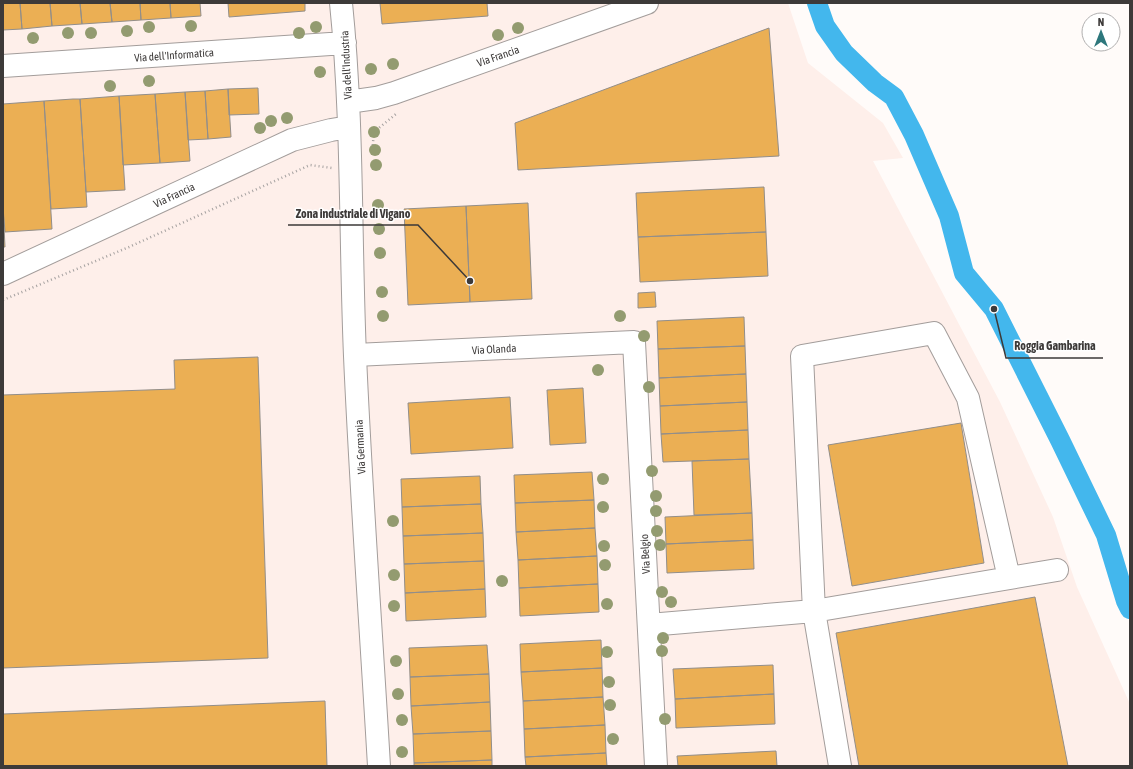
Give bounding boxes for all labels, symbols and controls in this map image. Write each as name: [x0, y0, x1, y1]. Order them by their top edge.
north arrow: [1081, 12, 1121, 52]
text: N: [1098, 16, 1104, 28]
street label: Via dell'Industria: [338, 30, 354, 100]
street label: Via Francia: [475, 43, 521, 69]
street label: Via dell'Informatica: [134, 46, 214, 64]
street label: Via Francia: [152, 180, 196, 210]
callout: Zona industriale di Vigano: [288, 201, 418, 225]
text: Zona industriale di Vigano: [296, 207, 411, 221]
callout: Roggia Gambarina: [1006, 334, 1103, 358]
text: Roggia Gambarina: [1014, 339, 1096, 353]
street label: Via Olanda: [471, 342, 517, 356]
street label: Via Germania: [353, 419, 367, 475]
street label: Via Belgio: [638, 534, 652, 574]

